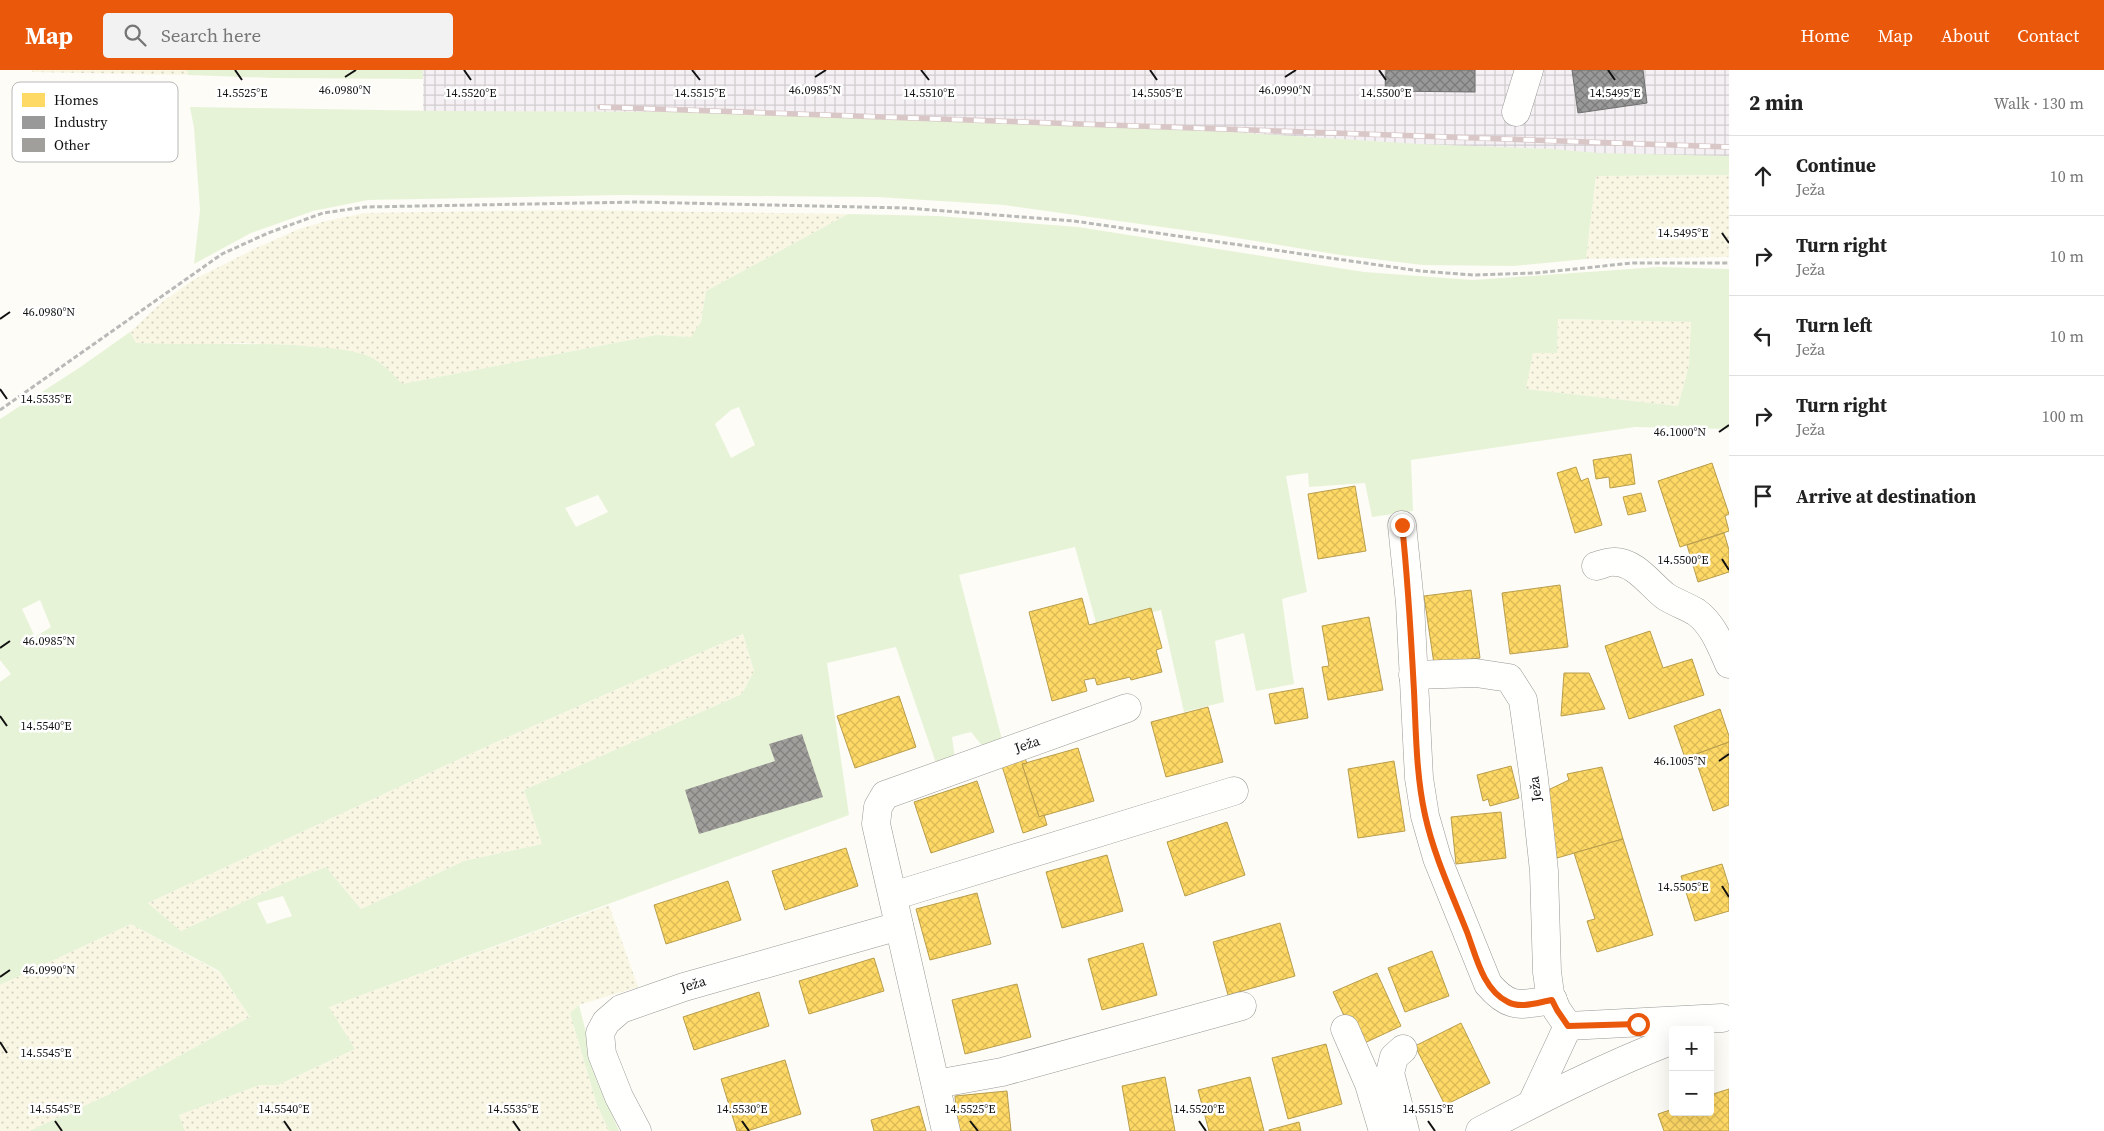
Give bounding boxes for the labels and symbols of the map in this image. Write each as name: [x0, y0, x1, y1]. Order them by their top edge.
legend: [12, 82, 178, 162]
text: 46.0980°N: [319, 82, 371, 98]
text: 46.0985°N: [789, 82, 841, 98]
text: 46.0990°N: [1259, 82, 1311, 98]
text: 14.5525°E: [217, 85, 267, 101]
text: 14.5520°E: [446, 85, 496, 101]
text: 14.5515°E: [675, 85, 725, 101]
text: 14.5510°E: [904, 85, 954, 101]
text: 14.5505°E: [1132, 85, 1182, 101]
text: 14.5500°E: [1361, 85, 1411, 101]
text: 14.5495°E: [1590, 85, 1640, 101]
text: Homes: [54, 90, 98, 110]
text: Industry: [54, 112, 108, 132]
text: Other: [54, 135, 90, 155]
text: 14.5495°E: [1658, 225, 1708, 241]
text: 46.0980°N: [23, 304, 75, 320]
text: 14.5535°E: [21, 391, 71, 407]
text: 46.1000°N: [1654, 424, 1706, 440]
route end: [1391, 514, 1414, 537]
text: 14.5500°E: [1658, 552, 1708, 568]
text: 46.0985°N: [23, 633, 75, 649]
text: 14.5540°E: [21, 718, 71, 734]
street label: Ježa: [1011, 730, 1043, 758]
text: 46.1005°N: [1654, 753, 1706, 769]
street label: Ježa: [1523, 774, 1547, 804]
text: 14.5505°E: [1658, 879, 1708, 895]
text: 46.0990°N: [23, 962, 75, 978]
street label: Ježa: [677, 970, 709, 998]
route start: [1627, 1013, 1650, 1036]
text: 14.5545°E: [21, 1045, 71, 1061]
text: 14.5545°E: [30, 1101, 80, 1117]
text: 14.5540°E: [259, 1101, 309, 1117]
text: 14.5535°E: [488, 1101, 538, 1117]
text: 14.5530°E: [717, 1101, 767, 1117]
text: 14.5525°E: [945, 1101, 995, 1117]
text: 14.5520°E: [1174, 1101, 1224, 1117]
text: 14.5515°E: [1403, 1101, 1453, 1117]

